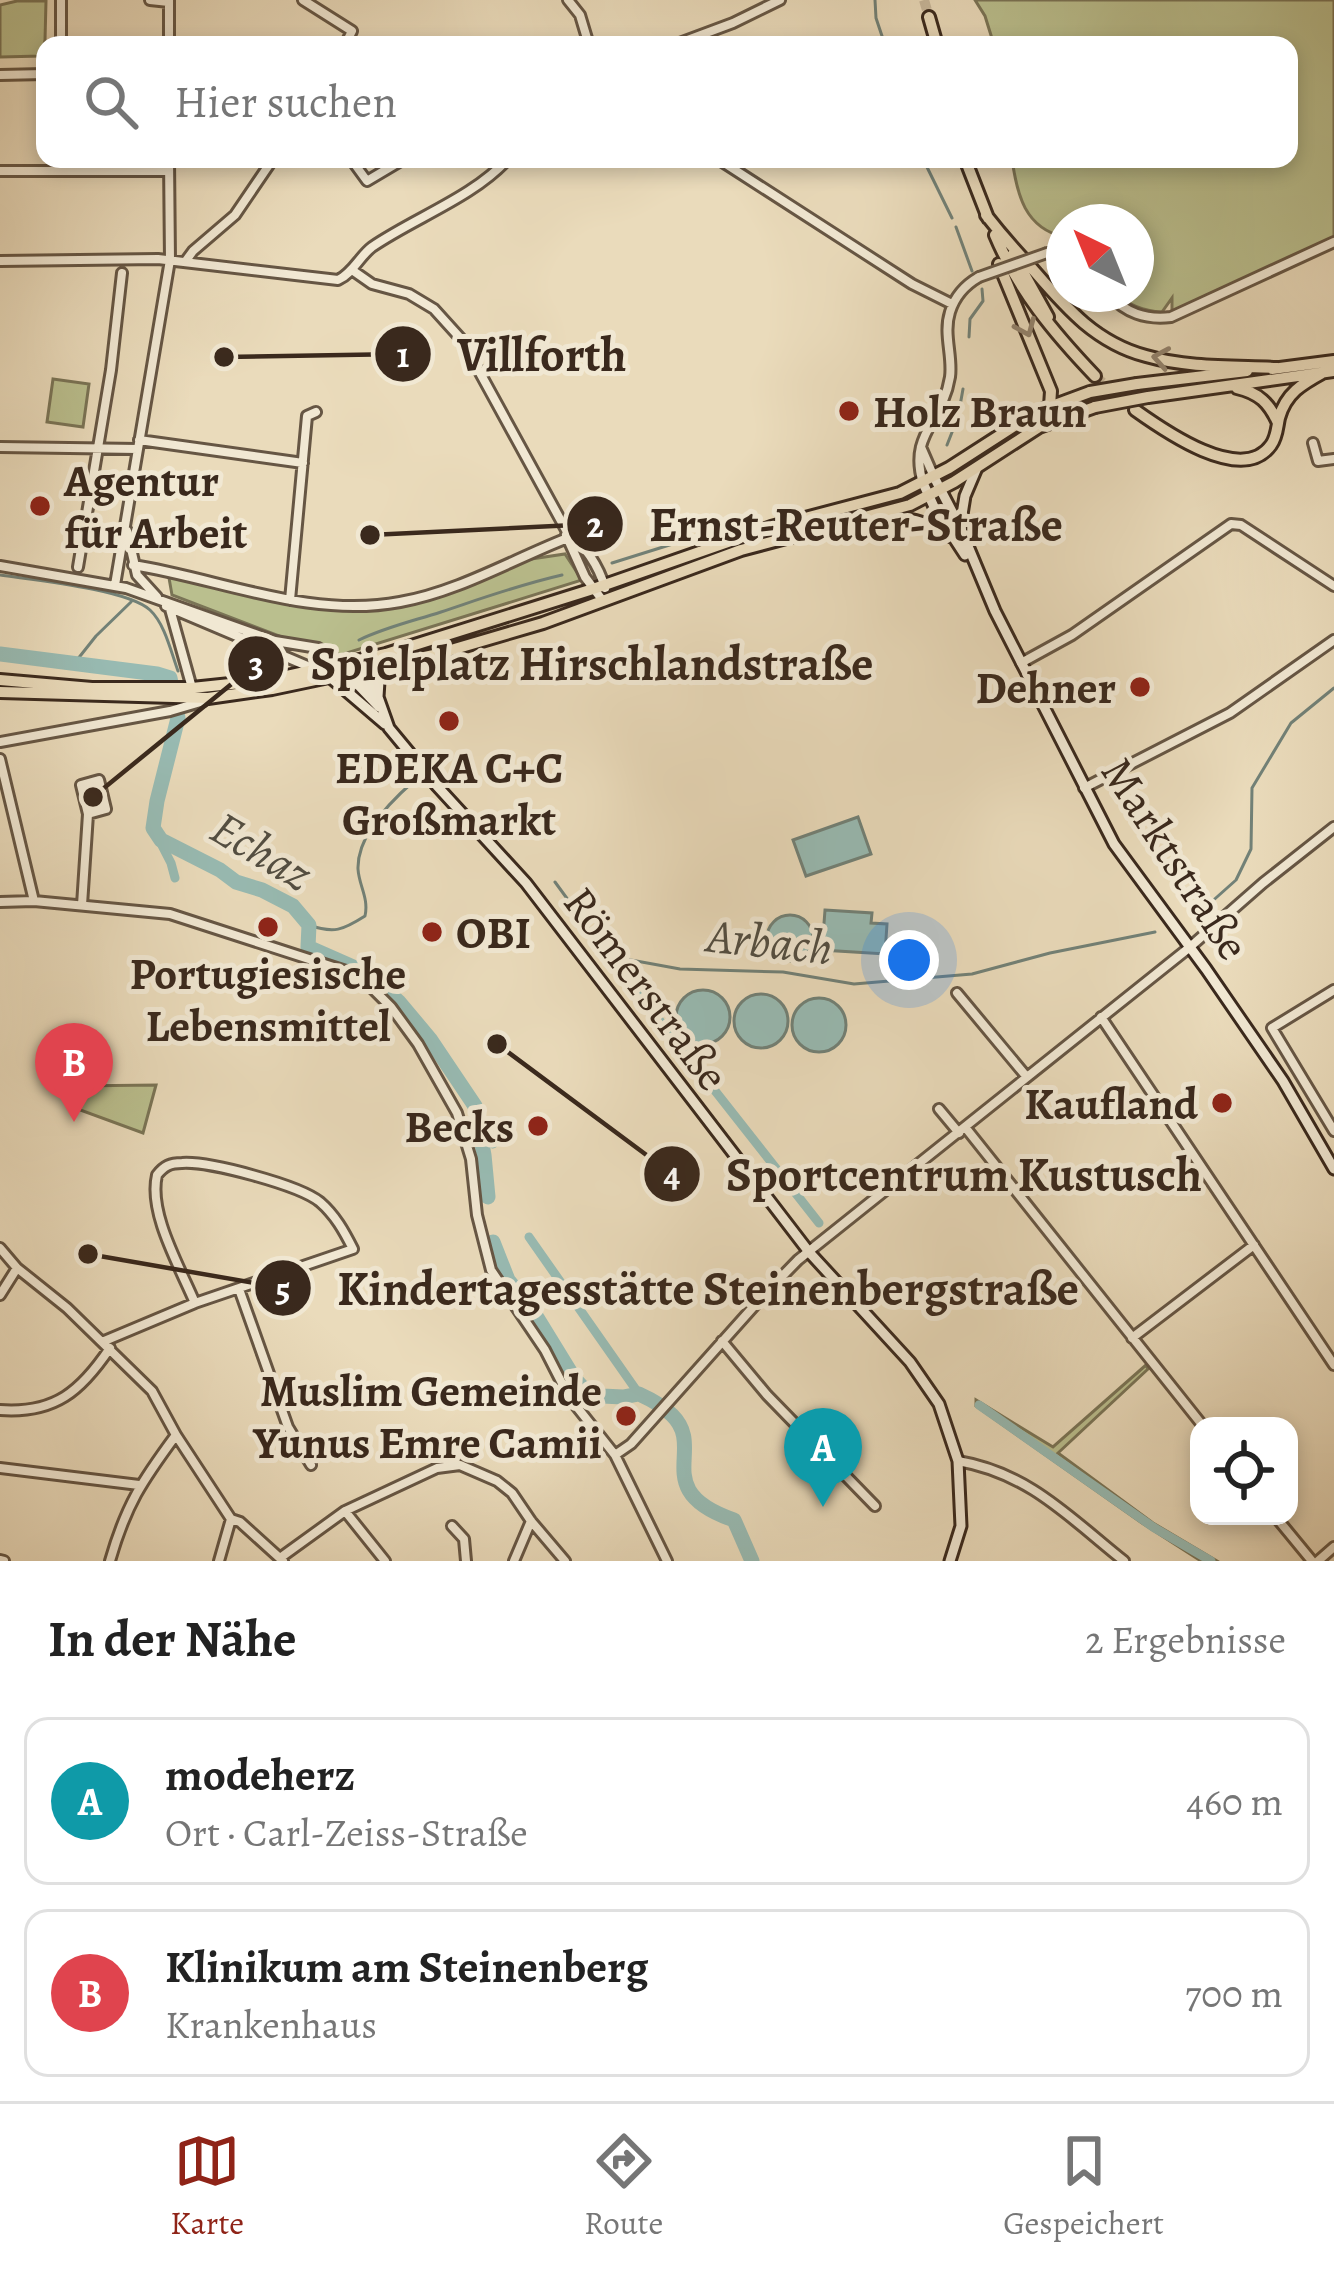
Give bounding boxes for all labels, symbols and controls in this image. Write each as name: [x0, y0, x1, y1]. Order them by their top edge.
search box: [36, 36, 1298, 168]
icon: search: [78, 69, 144, 135]
text: Hier suchen: [174, 71, 397, 133]
north arrow: [1046, 204, 1154, 312]
callout: Villforth: [373, 312, 650, 396]
one-way arrow: [1011, 316, 1035, 337]
text: Villforth: [456, 322, 627, 388]
text: 1: [397, 330, 410, 379]
one-way arrow: [1151, 347, 1171, 372]
place label: Holz Braun: [873, 381, 1087, 443]
marker: Holz Braun: [836, 398, 862, 424]
place label: Agentur für Arbeit: [63, 450, 248, 564]
callout: Ernst-Reuter-Straße: [565, 482, 1087, 566]
text: Ernst-Reuter-Straße: [649, 492, 1063, 558]
marker: Agentur für Arbeit: [27, 493, 53, 519]
text: 2: [586, 500, 604, 549]
callout: Spielplatz Hirschlandstraße: [226, 622, 897, 706]
text: Spielplatz Hirschlandstraße: [311, 631, 873, 697]
text: 3: [248, 639, 264, 688]
place label: Dehner: [975, 657, 1116, 719]
marker: Dehner: [1127, 674, 1153, 700]
marker: EDEKA C+C Großmarkt: [436, 708, 462, 734]
place label: EDEKA C+C Großmarkt: [335, 737, 563, 851]
street label: Marktstraße: [1086, 745, 1264, 972]
water label: Echaz: [199, 795, 325, 907]
street label: Römerstraße: [549, 874, 743, 1103]
place label: OBI: [456, 902, 531, 964]
water label: Arbach: [701, 902, 836, 981]
marker: Portugiesische Lebensmittel: [255, 914, 281, 940]
marker: OBI: [419, 919, 445, 945]
your location: [879, 930, 939, 990]
place label: Portugiesische Lebensmittel: [130, 943, 406, 1057]
pin: B: [35, 1023, 113, 1122]
place label: Kaufland: [1024, 1073, 1199, 1135]
marker: Kaufland: [1209, 1090, 1235, 1116]
place label: Becks: [404, 1096, 514, 1158]
marker: Becks: [525, 1113, 551, 1139]
callout: Sportcentrum Kustusch: [642, 1132, 1226, 1216]
text: Sportcentrum Kustusch: [726, 1142, 1202, 1208]
text: 4: [664, 1149, 681, 1198]
callout: Kindertagesstätte Steinenbergstraße: [253, 1246, 1103, 1330]
text: Kindertagesstätte Steinenbergstraße: [337, 1256, 1079, 1322]
text: 5: [275, 1264, 291, 1313]
place label: Muslim Gemeinde Yunus Emre Camii: [252, 1360, 602, 1474]
marker: Muslim Gemeinde Yunus Emre Camii: [613, 1403, 639, 1429]
pin: A: [784, 1408, 862, 1507]
map controls: [1190, 1417, 1298, 1525]
button: locate: [1190, 1417, 1298, 1525]
text: In der Nähe: [48, 1604, 297, 1674]
text: 2 Ergebnisse: [1085, 1613, 1286, 1666]
text: modeherz: [165, 1744, 355, 1806]
text: A: [78, 1775, 102, 1828]
text: 460 m: [1186, 1775, 1283, 1828]
text: Ort · Carl-Zeiss-Straße: [165, 1806, 528, 1859]
text: Klinikum am Steinenberg: [165, 1936, 648, 1998]
text: B: [78, 1967, 102, 2020]
text: 700 m: [1185, 1967, 1283, 2020]
text: Krankenhaus: [165, 1998, 377, 2051]
tab: Karte: [170, 2128, 244, 2245]
tab: Route: [584, 2128, 663, 2245]
tab: Gespeichert: [1003, 2128, 1164, 2245]

